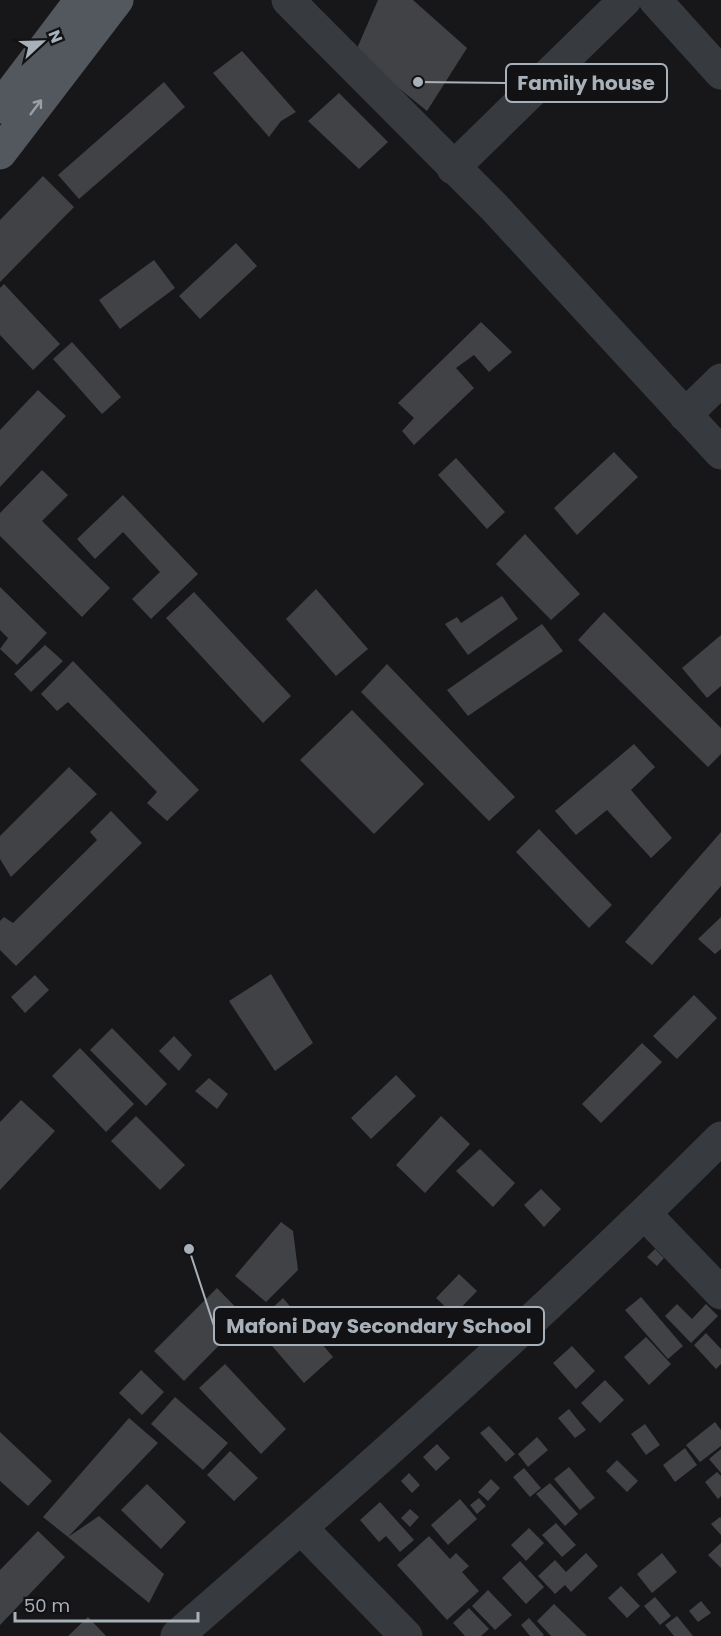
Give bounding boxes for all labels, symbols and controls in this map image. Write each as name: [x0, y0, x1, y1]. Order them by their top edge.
north arrow: [12, 12, 72, 72]
text: N: [43, 27, 68, 46]
callout: Family house: [506, 64, 667, 102]
text: Family house: [517, 69, 655, 97]
one-way arrow: [29, 99, 42, 115]
callout: Mafoni Day Secondary School: [214, 1307, 544, 1345]
text: Mafoni Day Secondary School: [226, 1312, 532, 1340]
scale bar: [15, 1585, 198, 1623]
text: 50 m: [24, 1593, 70, 1618]

